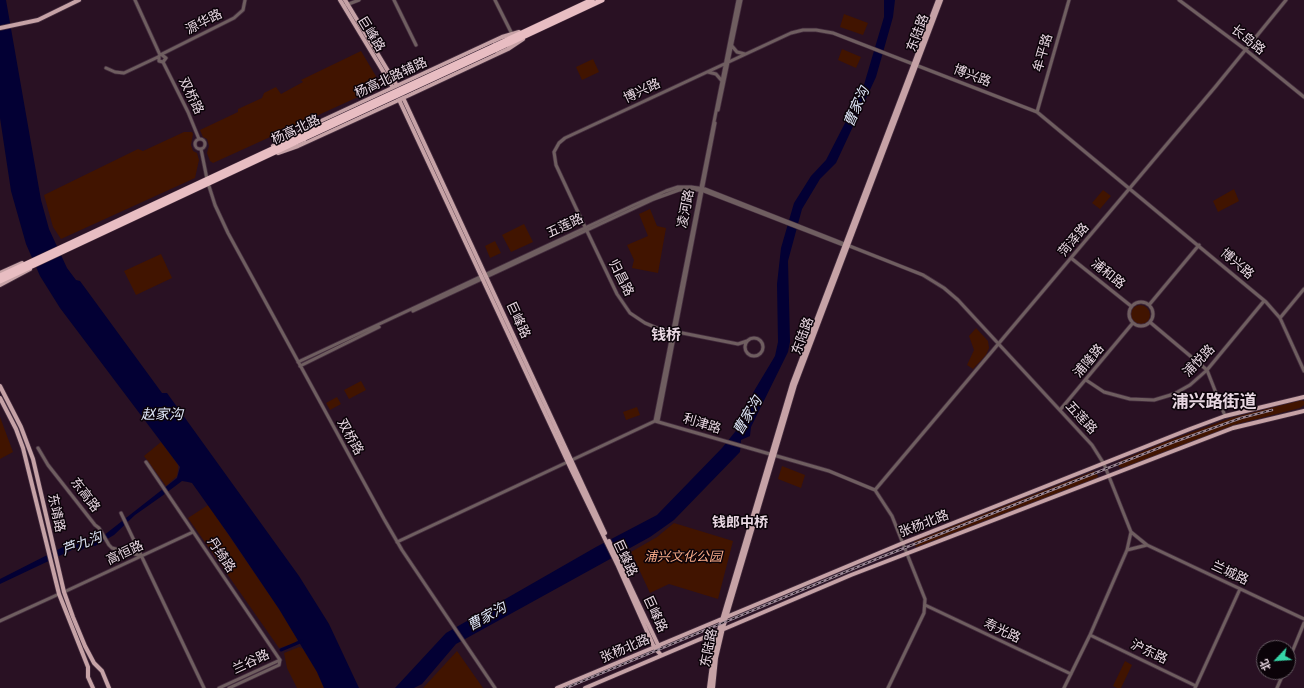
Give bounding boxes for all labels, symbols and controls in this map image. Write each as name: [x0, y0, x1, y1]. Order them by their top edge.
street label: 源华路: [183, 6, 225, 38]
street label: 东陆路: [904, 12, 932, 54]
street label: 巨峰路: [354, 13, 388, 55]
street label: 长岛路: [1228, 22, 1268, 58]
street label: 牟平路: [1030, 32, 1056, 74]
street label: 杨高北路辅路: [352, 54, 430, 102]
street label: 博兴路: [951, 62, 993, 90]
street label: 双桥路: [175, 75, 207, 117]
street label: 博兴路: [621, 76, 663, 106]
water label: 曹家沟: [841, 84, 873, 130]
street label: 杨高北路: [269, 112, 323, 148]
street label: 凌河路: [675, 188, 697, 230]
street label: 五莲路: [544, 211, 586, 241]
street label: 菏泽路: [1055, 220, 1093, 260]
street label: 博兴路: [1217, 245, 1257, 283]
street label: 浦和路: [1088, 256, 1128, 292]
street label: 归昌路: [605, 257, 637, 299]
street label: 巨峰路: [503, 299, 533, 341]
street label: 东陆路: [789, 315, 817, 357]
district label: 钱桥: [651, 327, 681, 345]
street label: 浦隆路: [1070, 341, 1108, 381]
street label: 浦悦路: [1180, 342, 1218, 380]
district label: 浦兴路街道: [1172, 392, 1256, 412]
water label: 曹家沟: [730, 394, 766, 438]
street label: 五莲路: [1062, 398, 1100, 438]
water label: 赵家沟: [141, 407, 183, 423]
street label: 利津路: [681, 411, 723, 437]
street label: 双桥路: [334, 416, 366, 458]
street label: 东高路: [67, 475, 103, 515]
street label: 东靖路: [44, 492, 68, 534]
street label: 张杨北路: [897, 507, 951, 541]
district label: 钱郎中桥: [712, 515, 768, 531]
water label: 芦九沟: [59, 529, 105, 559]
street label: 丹绮路: [204, 534, 238, 576]
street label: 巨蜂路: [610, 537, 640, 579]
street label: 高恒路: [104, 538, 146, 568]
park label: 浦兴文化公园: [644, 549, 722, 565]
street label: 兰城路: [1209, 558, 1251, 588]
street label: 巨峰路: [640, 593, 670, 635]
water label: 曹家沟: [465, 599, 509, 635]
street label: 寿光路: [981, 616, 1023, 646]
street label: 东陆路: [698, 627, 720, 669]
street label: 张杨北路: [598, 632, 652, 666]
street label: 沪东路: [1128, 637, 1170, 667]
north arrow: [1256, 640, 1296, 680]
street label: 兰谷路: [230, 647, 272, 677]
text: 北: [1257, 657, 1274, 673]

